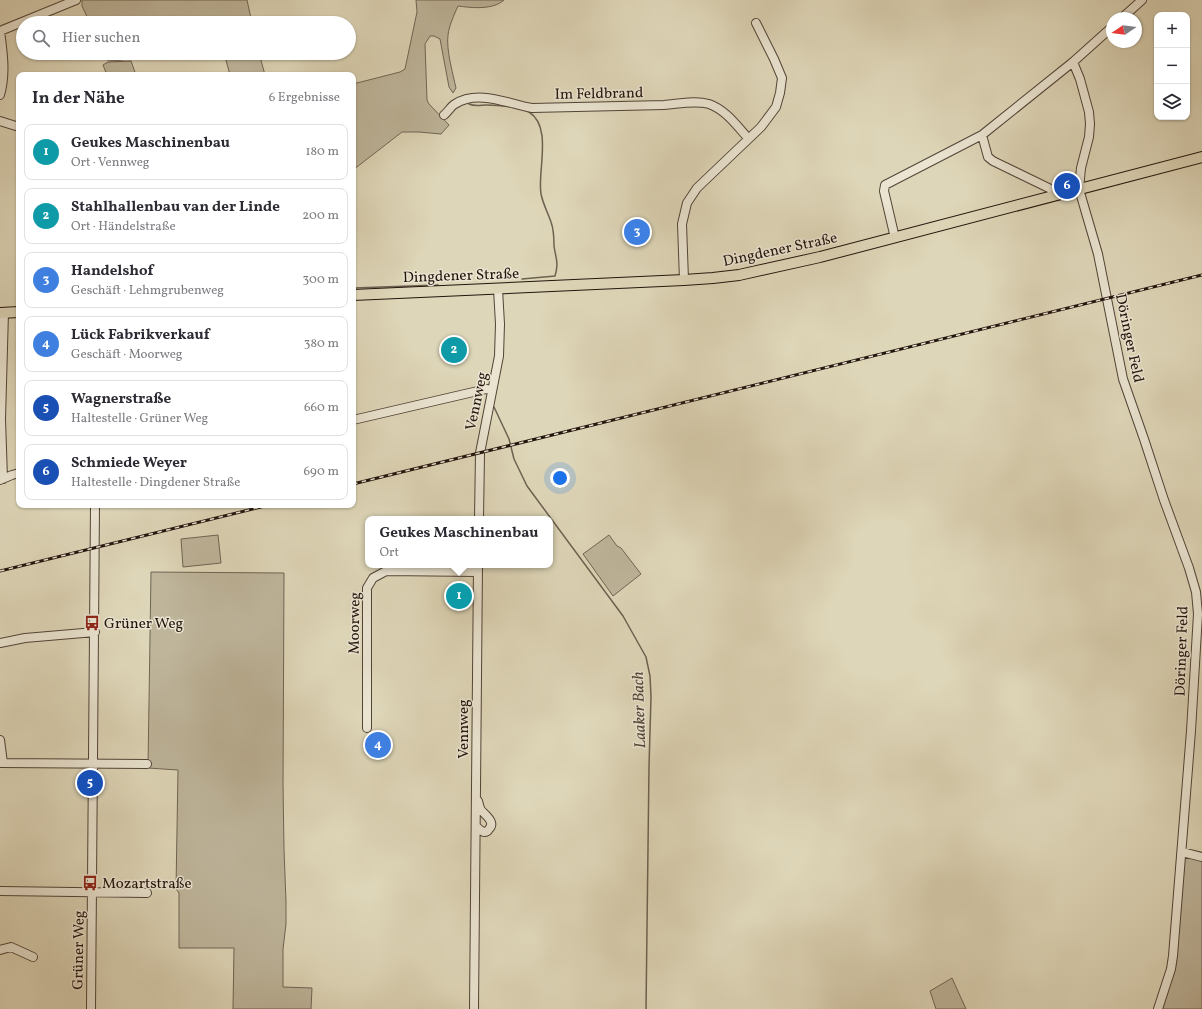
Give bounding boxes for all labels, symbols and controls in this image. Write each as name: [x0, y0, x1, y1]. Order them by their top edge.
north arrow: [1106, 12, 1142, 48]
map controls: [1154, 12, 1190, 120]
button: +: [1154, 12, 1190, 48]
search box: [16, 16, 356, 60]
icon: search: [30, 27, 52, 49]
text: Hier suchen: [62, 28, 140, 49]
button: −: [1154, 48, 1190, 84]
street label: Im Feldbrand: [555, 83, 644, 106]
button: layers: [1154, 84, 1190, 120]
text: In der Nähe: [32, 87, 125, 110]
text: 6 Ergebnisse: [269, 89, 340, 107]
text: Geukes Maschinenbau: [71, 133, 230, 154]
text: 1: [43, 143, 49, 161]
text: 180 m: [305, 143, 339, 161]
text: Ort · Vennweg: [71, 154, 149, 172]
pin: 6: [1054, 171, 1080, 201]
text: Stahlhallenbau van der Linde: [71, 197, 280, 218]
text: 2: [43, 207, 49, 225]
text: 200 m: [302, 207, 339, 225]
pin: 3: [624, 217, 650, 247]
text: Ort · Händelstraße: [71, 218, 176, 236]
street label: Dingdener Straße: [721, 228, 839, 273]
text: Handelshof: [71, 261, 153, 282]
street label: Dingdener Straße: [403, 264, 520, 289]
text: 3: [43, 271, 49, 289]
text: 300 m: [303, 271, 339, 289]
text: Geschäft · Lehmgrubenweg: [71, 282, 224, 300]
street label: Döringer Feld: [1109, 292, 1148, 385]
text: Lück Fabrikverkauf: [71, 325, 210, 346]
text: 4: [42, 335, 50, 353]
text: 380 m: [304, 335, 339, 353]
pin: 2: [441, 335, 467, 365]
text: Geschäft · Moorweg: [71, 346, 183, 364]
street label: Vennweg: [461, 370, 494, 433]
text: Wagnerstraße: [71, 389, 171, 410]
text: 5: [43, 399, 49, 417]
text: 660 m: [304, 399, 339, 417]
text: Haltestelle · Grüner Weg: [71, 410, 208, 428]
text: Schmiede Weyer: [71, 453, 187, 474]
text: 6: [42, 463, 50, 481]
text: 690 m: [303, 463, 339, 481]
your location: [550, 468, 570, 488]
text: Haltestelle · Dingdener Straße: [71, 474, 240, 492]
popup: [365, 516, 553, 568]
text: Geukes Maschinenbau: [380, 523, 538, 544]
text: Ort: [380, 544, 399, 562]
pin: 1: [446, 581, 472, 611]
street label: Moorweg: [344, 591, 367, 654]
street label: Döringer Feld: [1170, 605, 1195, 697]
bus stop icon: Grüner Weg: [83, 614, 101, 632]
place label: Grüner Weg: [104, 614, 184, 635]
water label: Laaker Bach: [628, 671, 652, 749]
street label: Vennweg: [454, 699, 475, 759]
pin: 4: [365, 730, 391, 760]
pin: 5: [77, 768, 103, 798]
bus stop icon: Mozartstraße: [81, 874, 99, 892]
place label: Mozartstraße: [102, 874, 192, 895]
street label: Grüner Weg: [68, 910, 91, 990]

